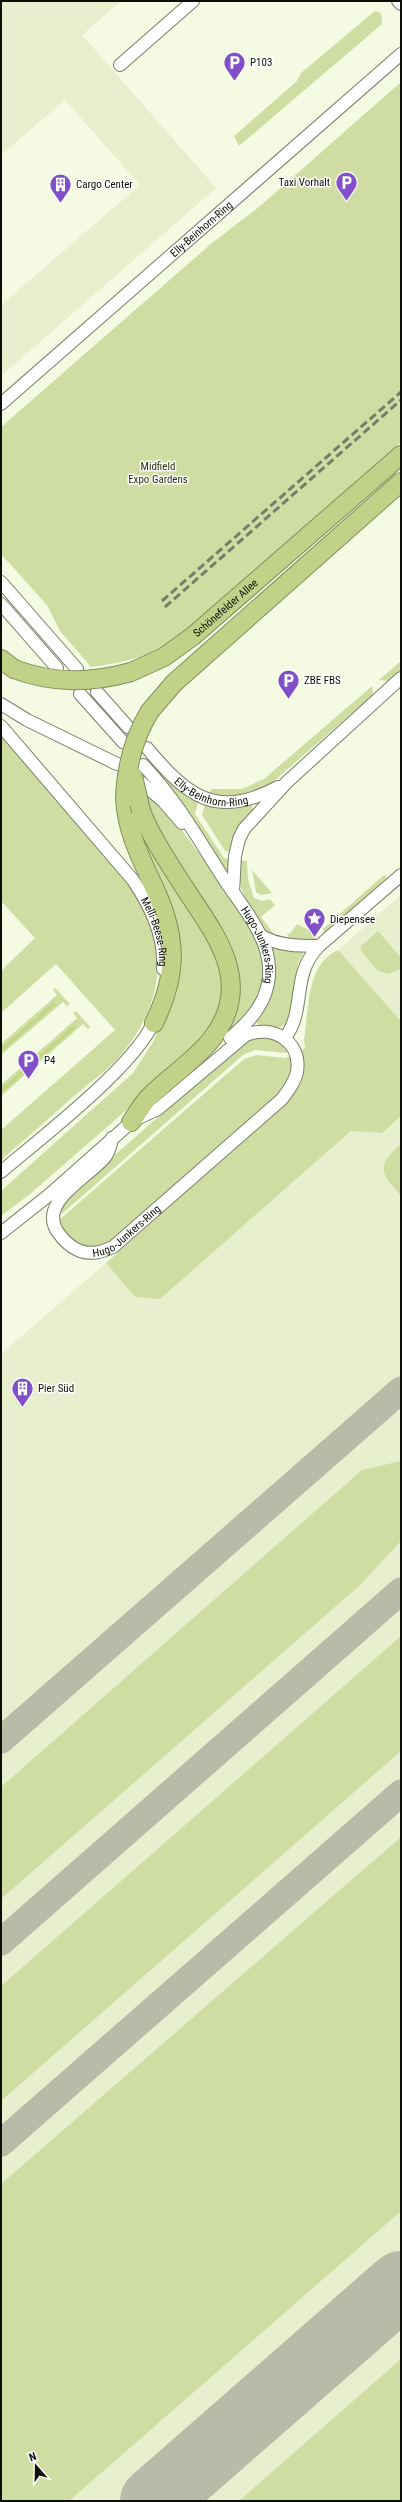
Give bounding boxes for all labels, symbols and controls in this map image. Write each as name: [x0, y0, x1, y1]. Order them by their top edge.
parking icon: P103: [221, 49, 247, 82]
place label: P103: [250, 56, 272, 69]
parking icon: Taxi Vorhalt: [333, 169, 359, 202]
building icon: Cargo Center: [47, 171, 73, 204]
place label: Taxi Vorhalt: [279, 176, 330, 189]
place label: Cargo Center: [76, 178, 133, 191]
street label: Elly-Beinhorn-Ring: [168, 199, 235, 260]
park label: Midfield Expo Gardens: [128, 460, 188, 486]
street label: Schönefelder Allee: [191, 577, 261, 640]
parking icon: ZBE FBS: [275, 667, 301, 700]
place label: ZBE FBS: [304, 674, 341, 687]
street label: Elly-Beinhorn-Ring: [172, 775, 250, 809]
street label: Melli-Beese-Ring: [138, 895, 169, 967]
street label: Hugo-Junkers-Ring: [238, 904, 275, 985]
place icon: Diepensee: [302, 906, 328, 939]
place label: Diepensee: [330, 913, 375, 926]
parking icon: P4: [16, 1047, 42, 1080]
place label: P4: [44, 1054, 56, 1067]
street label: Hugo-Junkers-Ring: [92, 1203, 163, 1260]
building icon: Pier Süd: [9, 1375, 35, 1408]
place label: Pier Süd: [38, 1382, 74, 1395]
north arrow: [16, 2446, 56, 2486]
text: N: [27, 2450, 38, 2464]

